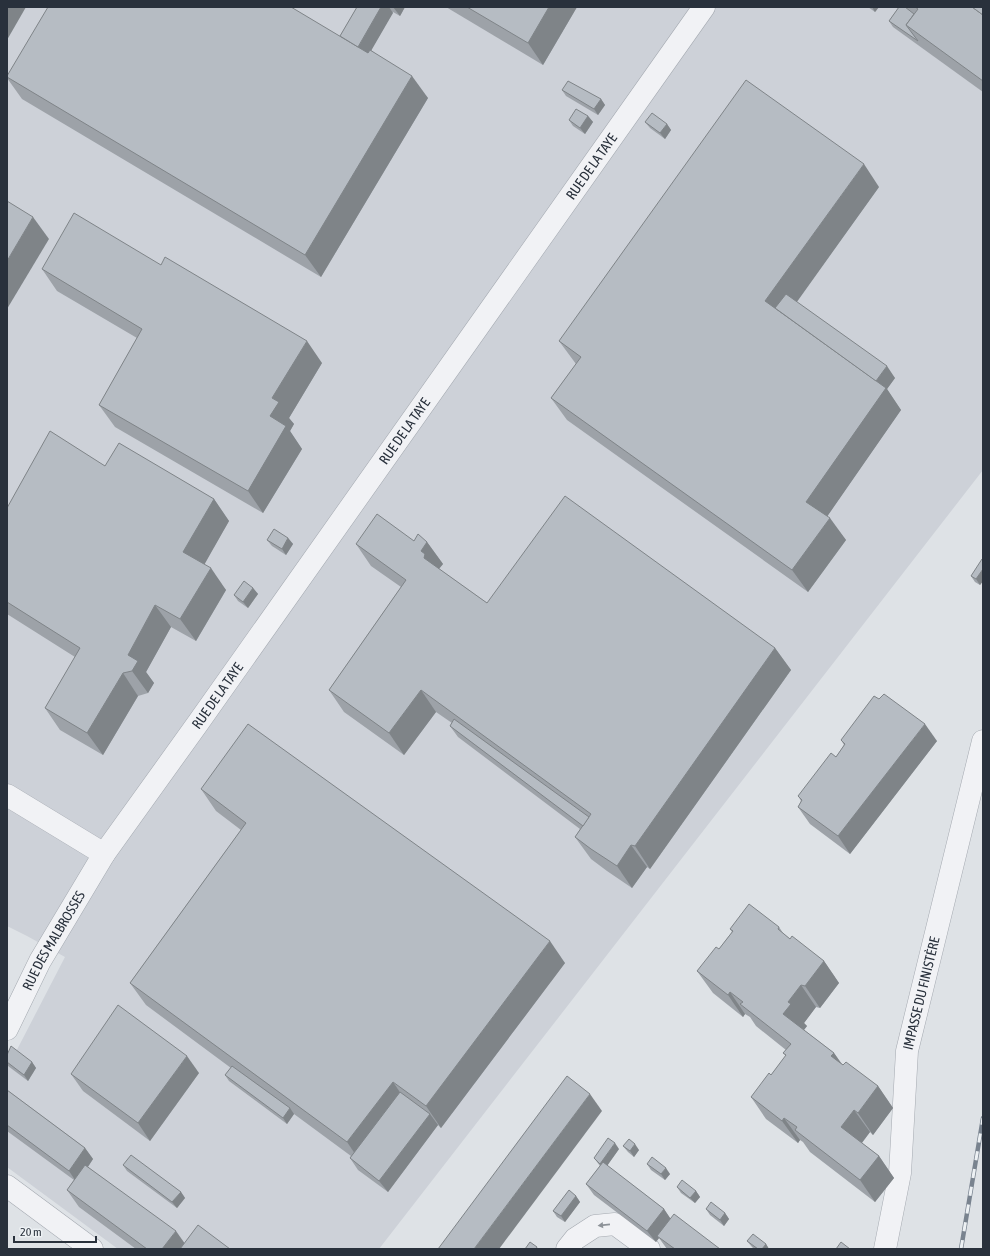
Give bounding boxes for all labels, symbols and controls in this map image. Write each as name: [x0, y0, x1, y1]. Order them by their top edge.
street label: RUE DE LA TAYE: [563, 130, 620, 203]
street label: RUE DE LA TAYE: [376, 395, 433, 467]
street label: RUE DE LA TAYE: [189, 660, 246, 732]
street label: RUE DES MALBROSSES: [19, 888, 88, 993]
street label: IMPASSE DU FINISTÈRE: [900, 935, 943, 1052]
scale bar: [14, 1218, 96, 1244]
one-way arrow: [598, 1222, 610, 1228]
text: 20 m: [20, 1225, 42, 1239]

